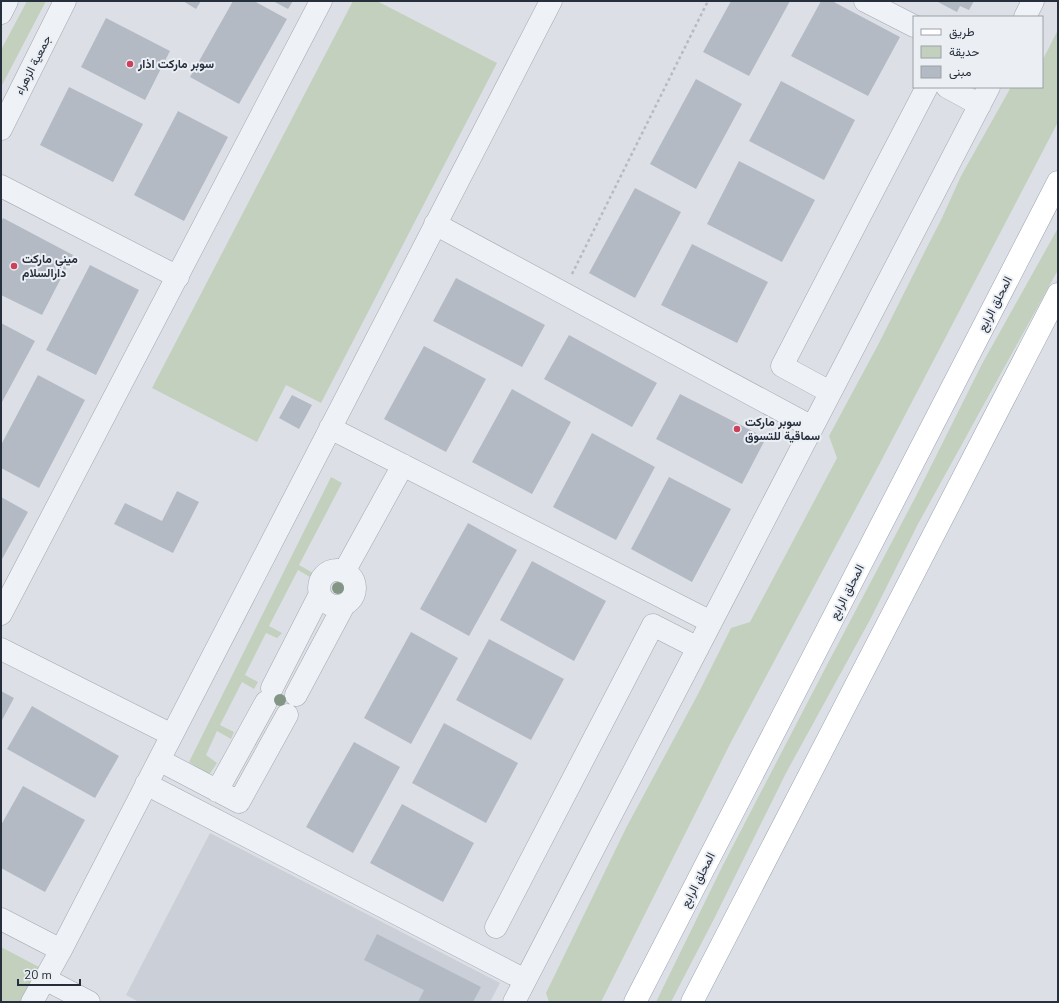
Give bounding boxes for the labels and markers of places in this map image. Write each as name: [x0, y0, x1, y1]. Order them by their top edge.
place label: سوبر ماركت اذار: [137, 56, 215, 72]
marker: سوبر ماركت اذار: [125, 59, 135, 69]
place label: ميني ماركت دارالسلام: [22, 251, 78, 281]
marker: ميني ماركت دارالسلام: [9, 261, 19, 271]
place label: سوبر ماركت سماقية للتسوق: [745, 414, 821, 444]
marker: سوبر ماركت سماقية للتسوق: [732, 424, 742, 434]

